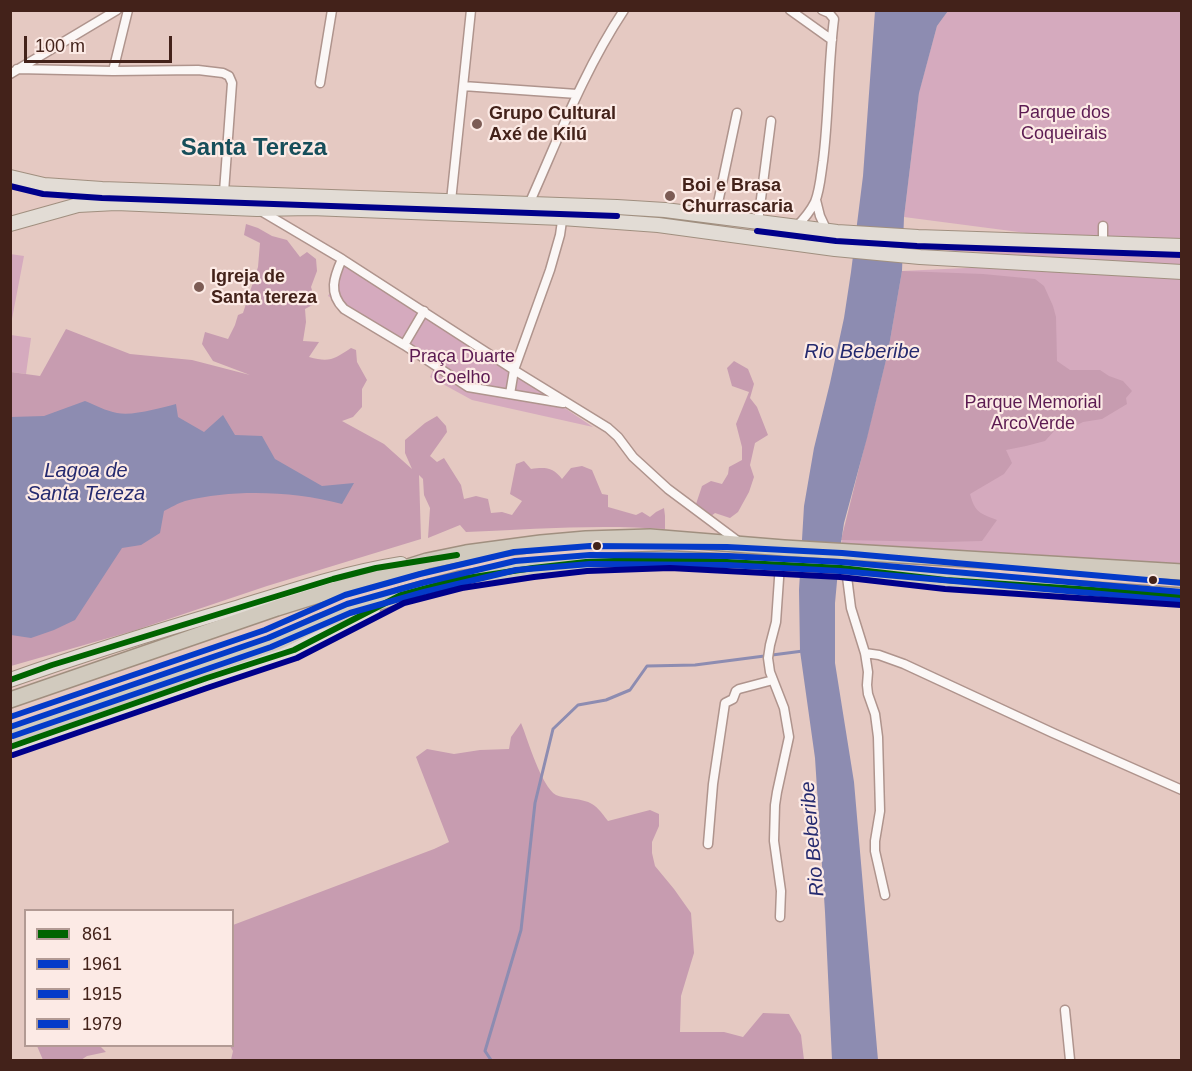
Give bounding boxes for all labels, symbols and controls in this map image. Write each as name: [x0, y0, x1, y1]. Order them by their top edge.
scale bar: [27, 24, 176, 62]
text: 100 m: [35, 36, 85, 56]
park label: Parque dos Coqueirais: [1018, 102, 1110, 144]
place label: Grupo Cultural Axé de Kilú: [489, 103, 616, 146]
marker: Grupo Cultural Axé de Kilú: [470, 117, 484, 131]
district label: Santa Tereza: [181, 134, 327, 162]
place label: Boi e Brasa Churrascaria: [682, 175, 793, 218]
marker: Boi e Brasa Churrascaria: [663, 189, 677, 203]
place label: Igreja de Santa tereza: [211, 266, 317, 308]
marker: Igreja de Santa tereza: [192, 280, 206, 294]
water label: Rio Beberibe: [804, 340, 920, 364]
park label: Praça Duarte Coelho: [409, 346, 515, 388]
park label: Parque Memorial ArcoVerde: [964, 392, 1102, 434]
water label: Lagoa de Santa Tereza: [27, 459, 145, 506]
unlabelled marker: [591, 540, 603, 552]
unlabelled marker: [1147, 574, 1159, 586]
water label: Rio Beberibe: [796, 780, 830, 898]
legend: [24, 909, 234, 1047]
text: 861: [82, 924, 112, 944]
text: 1961: [82, 954, 122, 974]
text: 1915: [82, 984, 122, 1004]
text: 1979: [82, 1014, 122, 1034]

